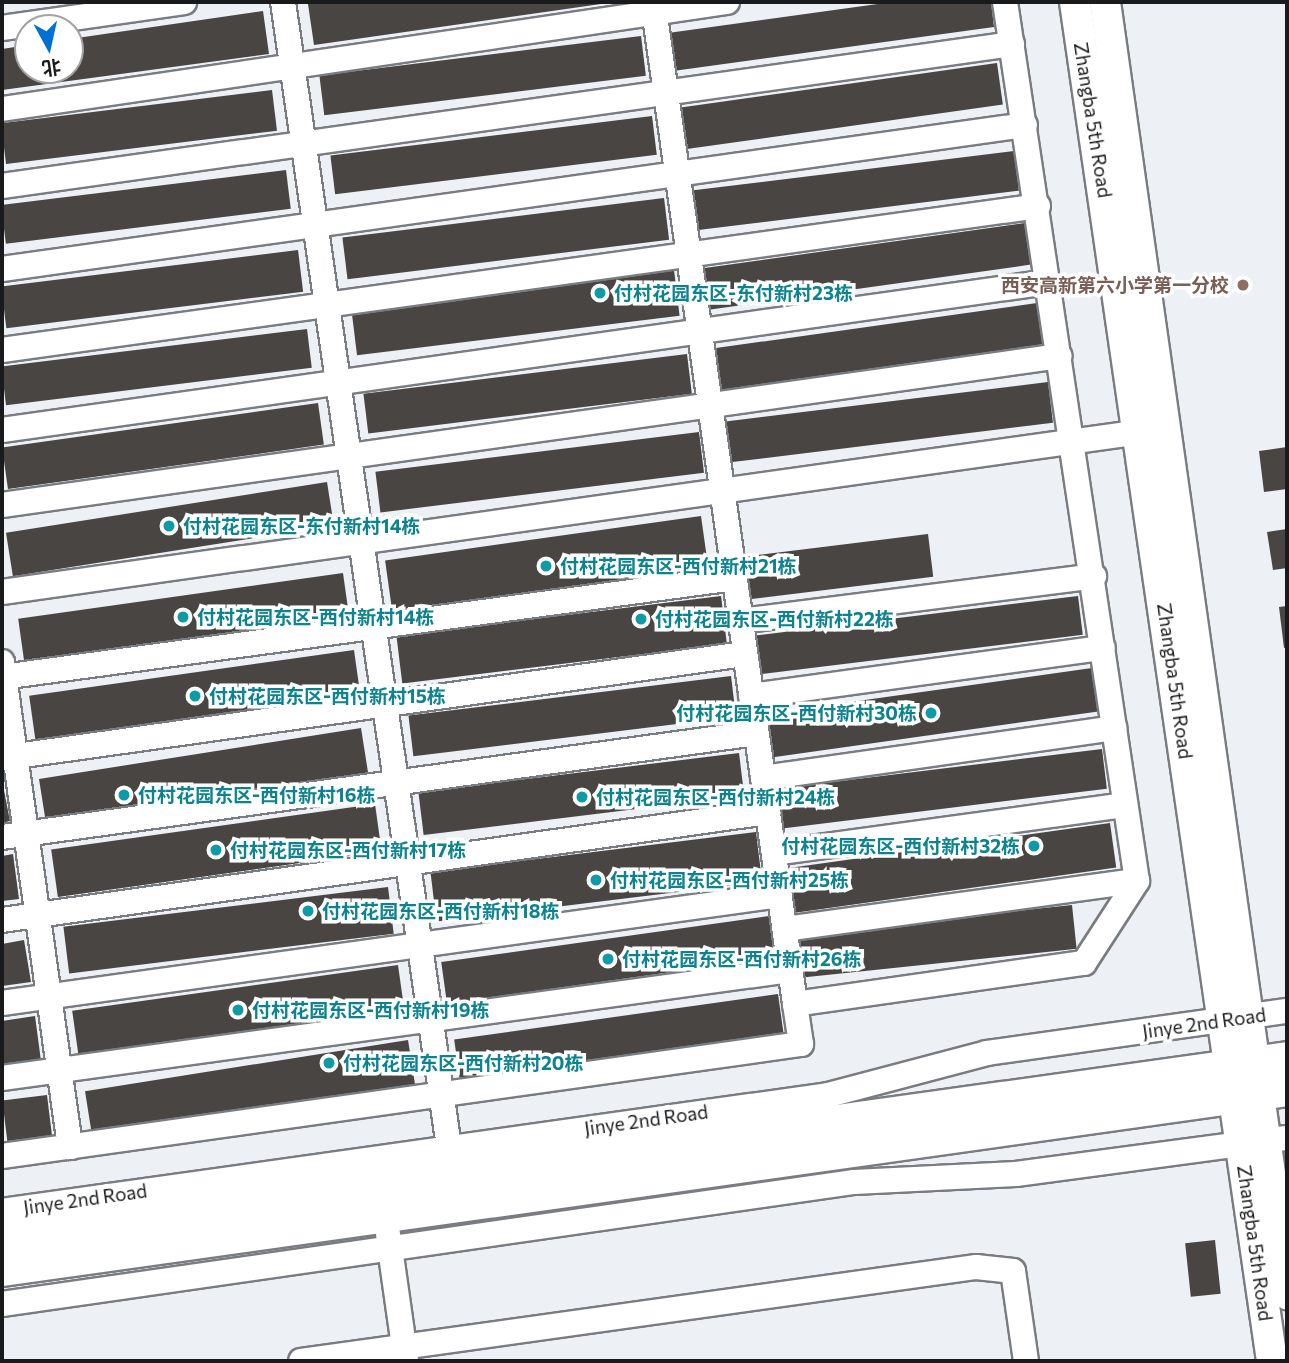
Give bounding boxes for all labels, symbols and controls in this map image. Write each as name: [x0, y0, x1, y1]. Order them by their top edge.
north arrow: [14, 14, 84, 84]
street label: Zhangba 5th Road: [1069, 41, 1117, 199]
text: 北: [41, 56, 63, 81]
place label: 西安高新第六小学第一分校: [1001, 274, 1229, 296]
marker: 西安高新第六小学第一分校: [1235, 277, 1251, 293]
place label: 付村花园东区-东付新村23栋: [614, 282, 853, 304]
marker: 付村花园东区-东付新村23栋: [592, 285, 608, 301]
place label: 付村花园东区-东付新村14栋: [183, 515, 420, 537]
marker: 付村花园东区-东付新村14栋: [161, 518, 177, 534]
place label: 付村花园东区-西付新村21栋: [560, 555, 797, 577]
marker: 付村花园东区-西付新村21栋: [538, 558, 554, 574]
street label: Zhangba 5th Road: [1153, 602, 1197, 760]
place label: 付村花园东区-西付新村14栋: [197, 606, 434, 628]
place label: 付村花园东区-西付新村22栋: [655, 608, 894, 630]
marker: 付村花园东区-西付新村14栋: [175, 609, 191, 625]
marker: 付村花园东区-西付新村22栋: [633, 611, 649, 627]
place label: 付村花园东区-西付新村15栋: [209, 685, 446, 707]
marker: 付村花园东区-西付新村15栋: [187, 688, 203, 704]
place label: 付村花园东区-西付新村30栋: [676, 702, 917, 724]
marker: 付村花园东区-西付新村30栋: [923, 705, 939, 721]
place label: 付村花园东区-西付新村16栋: [138, 784, 375, 806]
place label: 付村花园东区-西付新村24栋: [596, 786, 835, 808]
marker: 付村花园东区-西付新村16栋: [116, 787, 132, 803]
marker: 付村花园东区-西付新村24栋: [574, 789, 590, 805]
place label: 付村花园东区-西付新村32栋: [781, 835, 1020, 857]
marker: 付村花园东区-西付新村32栋: [1026, 838, 1042, 854]
place label: 付村花园东区-西付新村17栋: [230, 839, 466, 861]
marker: 付村花园东区-西付新村17栋: [208, 842, 224, 858]
place label: 付村花园东区-西付新村25栋: [610, 869, 849, 891]
marker: 付村花园东区-西付新村25栋: [588, 872, 604, 888]
place label: 付村花园东区-西付新村18栋: [322, 900, 559, 922]
marker: 付村花园东区-西付新村18栋: [300, 903, 316, 919]
place label: 付村花园东区-西付新村26栋: [622, 948, 862, 970]
marker: 付村花园东区-西付新村26栋: [600, 951, 616, 967]
place label: 付村花园东区-西付新村19栋: [252, 999, 489, 1021]
marker: 付村花园东区-西付新村19栋: [230, 1002, 246, 1018]
street label: Jinye 2nd Road: [1141, 1003, 1267, 1043]
place label: 付村花园东区-西付新村20栋: [343, 1052, 583, 1074]
marker: 付村花园东区-西付新村20栋: [321, 1055, 337, 1071]
street label: Jinye 2nd Road: [583, 1100, 709, 1140]
street label: Zhangba 5th Road: [1233, 1164, 1277, 1322]
street label: Jinye 2nd Road: [22, 1179, 148, 1219]

